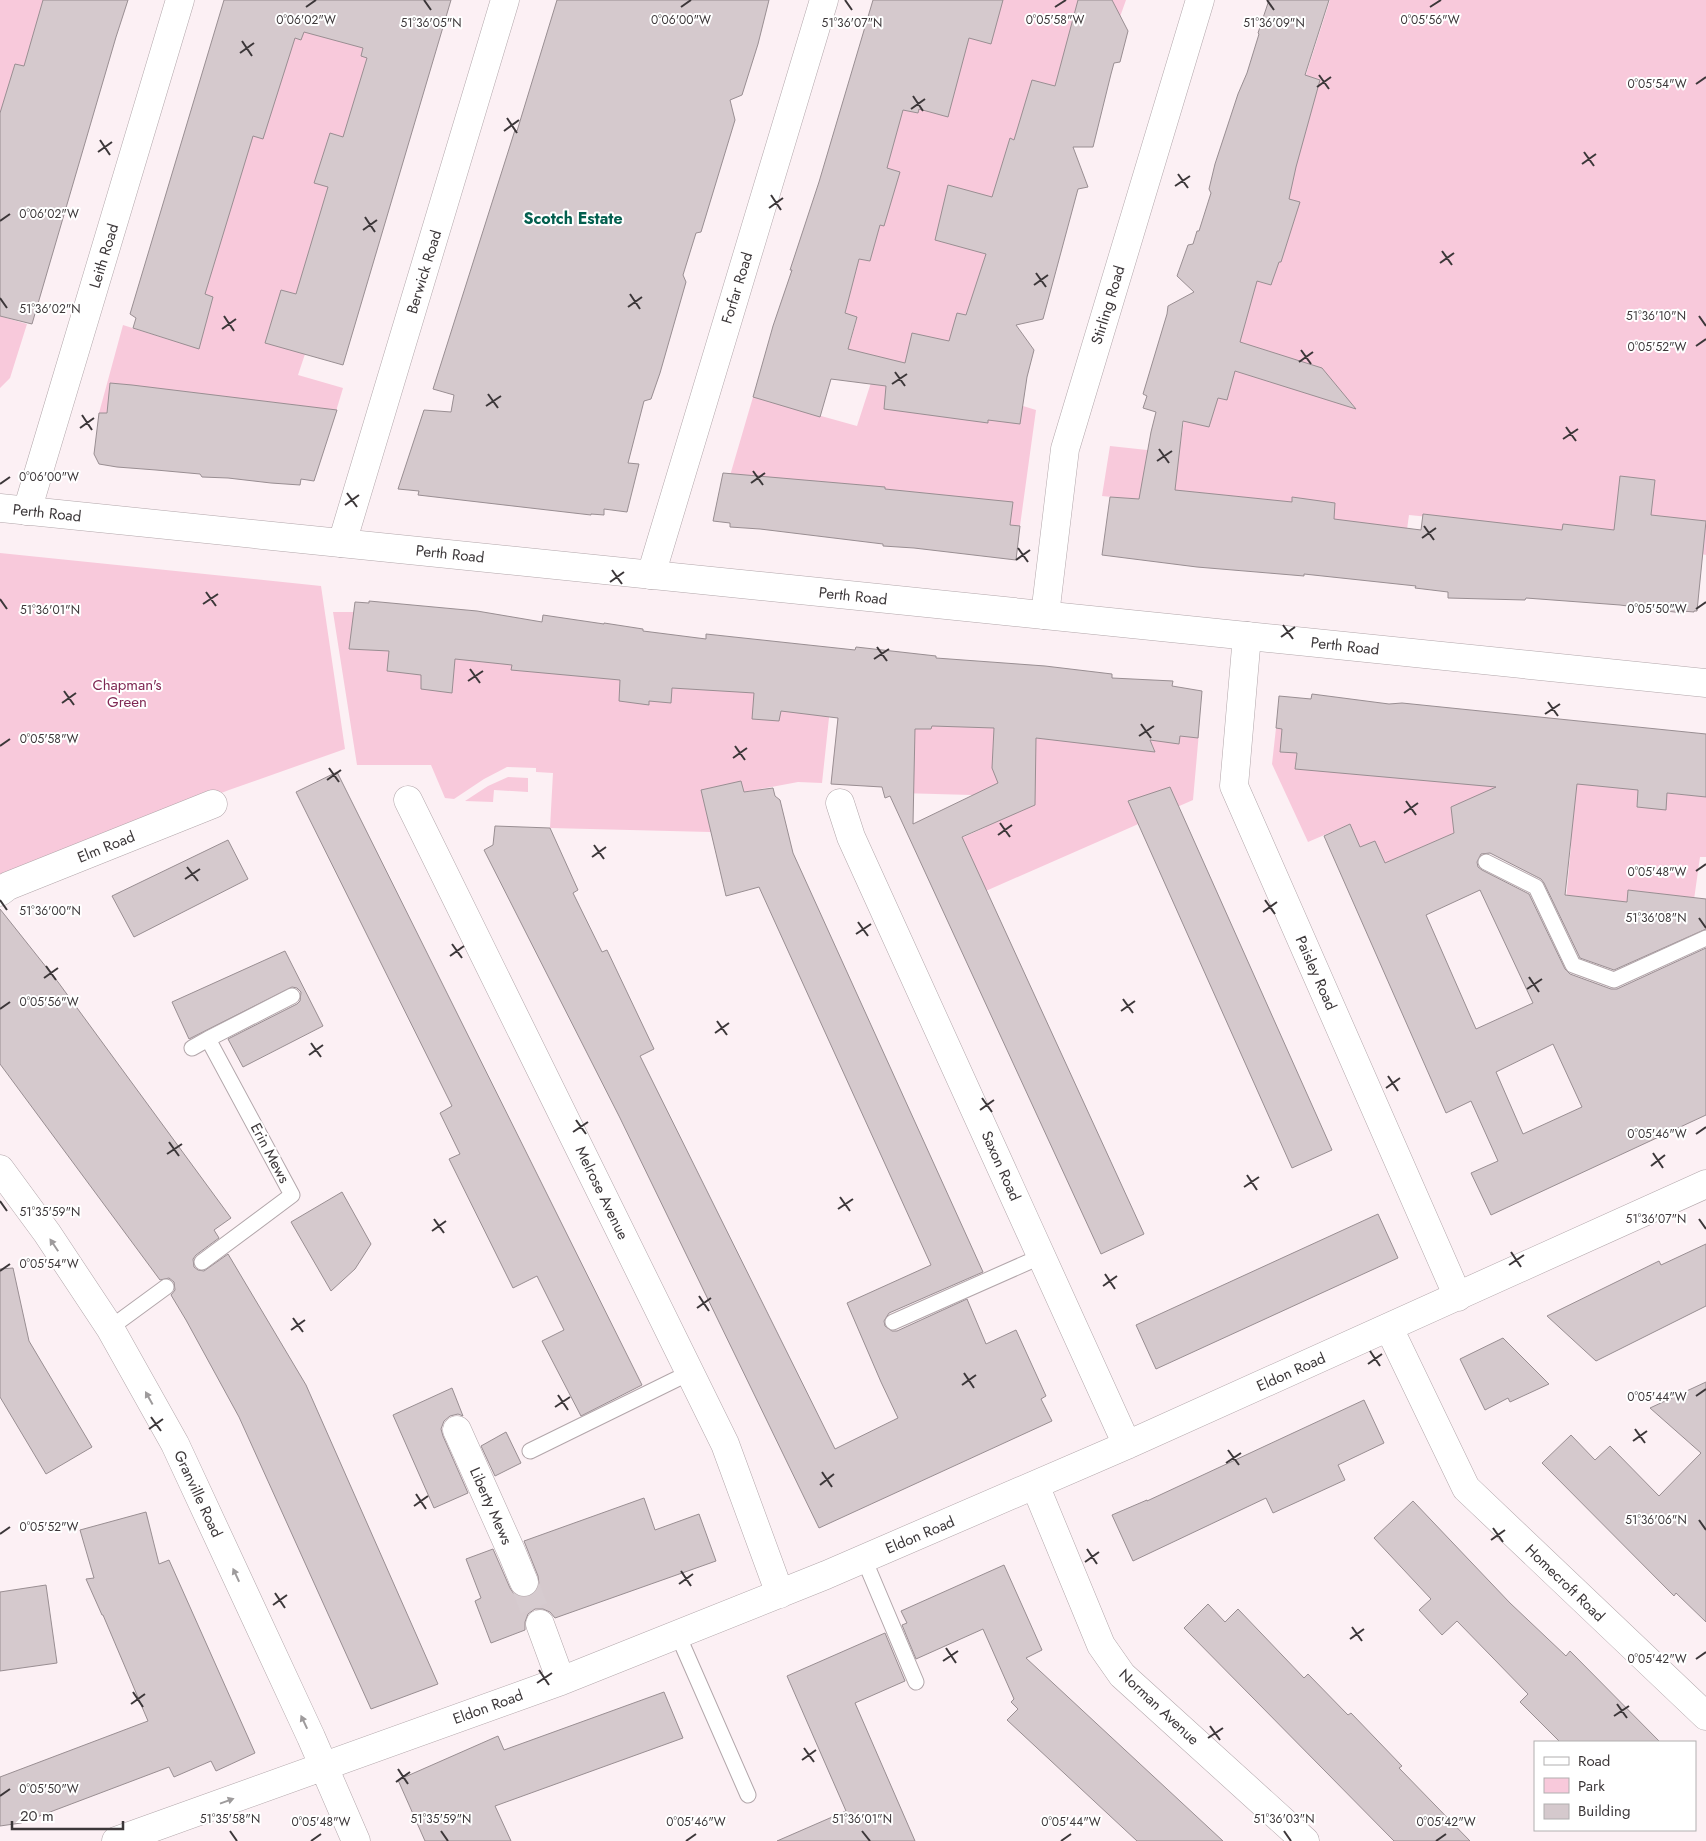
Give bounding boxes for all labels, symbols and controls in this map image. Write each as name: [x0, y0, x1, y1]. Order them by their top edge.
text: 0°06'02"W: [276, 11, 336, 29]
text: 0°06'00"W: [651, 11, 711, 29]
text: 0°05'58"W: [1026, 11, 1084, 29]
text: 0°05'56"W: [1400, 11, 1460, 29]
text: 51°36'05"N: [400, 14, 462, 32]
text: 51°36'07"N: [822, 14, 882, 32]
text: 51°36'09"N: [1243, 14, 1305, 32]
text: 0°05'54"W: [1627, 75, 1687, 93]
text: 0°06'02"W: [19, 205, 79, 223]
district label: Scotch Estate: [523, 207, 623, 230]
street label: Leith Road: [84, 221, 124, 291]
street label: Berwick Road: [401, 227, 447, 317]
street label: Forfar Road: [716, 249, 758, 327]
street label: Stirling Road: [1086, 263, 1130, 347]
text: 51°36'02"N: [19, 300, 81, 318]
text: 51°36'10"N: [1626, 307, 1686, 325]
text: 0°05'52"W: [1628, 338, 1687, 356]
text: 0°06'00"W: [19, 468, 79, 486]
street label: Perth Road: [12, 498, 82, 528]
street label: Perth Road: [415, 539, 485, 569]
street label: Perth Road: [818, 581, 888, 611]
text: 0°05'50"W: [1627, 600, 1687, 618]
text: 51°36'01"N: [20, 601, 80, 619]
street label: Perth Road: [1310, 631, 1380, 661]
park label: Chapman's Green: [92, 674, 162, 713]
text: 0°05'58"W: [20, 730, 78, 748]
street label: Elm Road: [74, 826, 138, 868]
text: 0°05'48"W: [1628, 863, 1687, 881]
text: 51°36'00"N: [19, 902, 81, 920]
text: 51°36'08"N: [1625, 909, 1687, 927]
street label: Paisley Road: [1290, 932, 1342, 1014]
text: 0°05'56"W: [19, 993, 79, 1011]
street label: Erin Mews: [245, 1119, 295, 1187]
text: 0°05'46"W: [1627, 1125, 1687, 1143]
street label: Saxon Road: [976, 1128, 1026, 1204]
street label: Melrose Avenue: [570, 1143, 634, 1244]
text: 51°35'59"N: [20, 1203, 80, 1221]
text: 51°36'07"N: [1626, 1210, 1686, 1228]
one-way arrow: [49, 1238, 59, 1251]
text: 0°05'54"W: [19, 1255, 79, 1273]
street label: Eldon Road: [1253, 1347, 1329, 1397]
text: 0°05'44"W: [1627, 1388, 1687, 1406]
one-way arrow: [145, 1390, 153, 1405]
street label: Granville Road: [168, 1447, 228, 1541]
street label: Liberty Mews: [464, 1464, 518, 1548]
street label: Eldon Road: [882, 1511, 958, 1559]
text: 51°36'06"N: [1625, 1511, 1687, 1529]
text: 0°05'52"W: [20, 1518, 79, 1536]
street label: Homecroft Road: [1520, 1539, 1610, 1627]
one-way arrow: [231, 1568, 239, 1582]
text: 0°05'42"W: [1627, 1650, 1687, 1668]
street label: Norman Avenue: [1114, 1664, 1204, 1750]
street label: Eldon Road: [450, 1684, 526, 1730]
one-way arrow: [300, 1715, 308, 1729]
legend: [1534, 1741, 1696, 1831]
text: Road: [1578, 1750, 1610, 1772]
text: Park: [1578, 1775, 1605, 1797]
text: 0°05'50"W: [19, 1780, 79, 1798]
one-way arrow: [220, 1797, 235, 1804]
scale bar: [12, 1798, 124, 1830]
text: Building: [1578, 1800, 1630, 1822]
text: 20 m: [20, 1805, 54, 1827]
text: 51°35'58"N: [200, 1810, 260, 1828]
text: 51°35'59"N: [411, 1810, 471, 1828]
text: 51°36'01"N: [832, 1810, 892, 1828]
text: 51°36'03"N: [1253, 1810, 1315, 1828]
text: 0°05'48"W: [292, 1813, 351, 1831]
text: 0°05'46"W: [666, 1813, 726, 1831]
text: 0°05'44"W: [1041, 1813, 1101, 1831]
text: 0°05'42"W: [1416, 1813, 1476, 1831]

